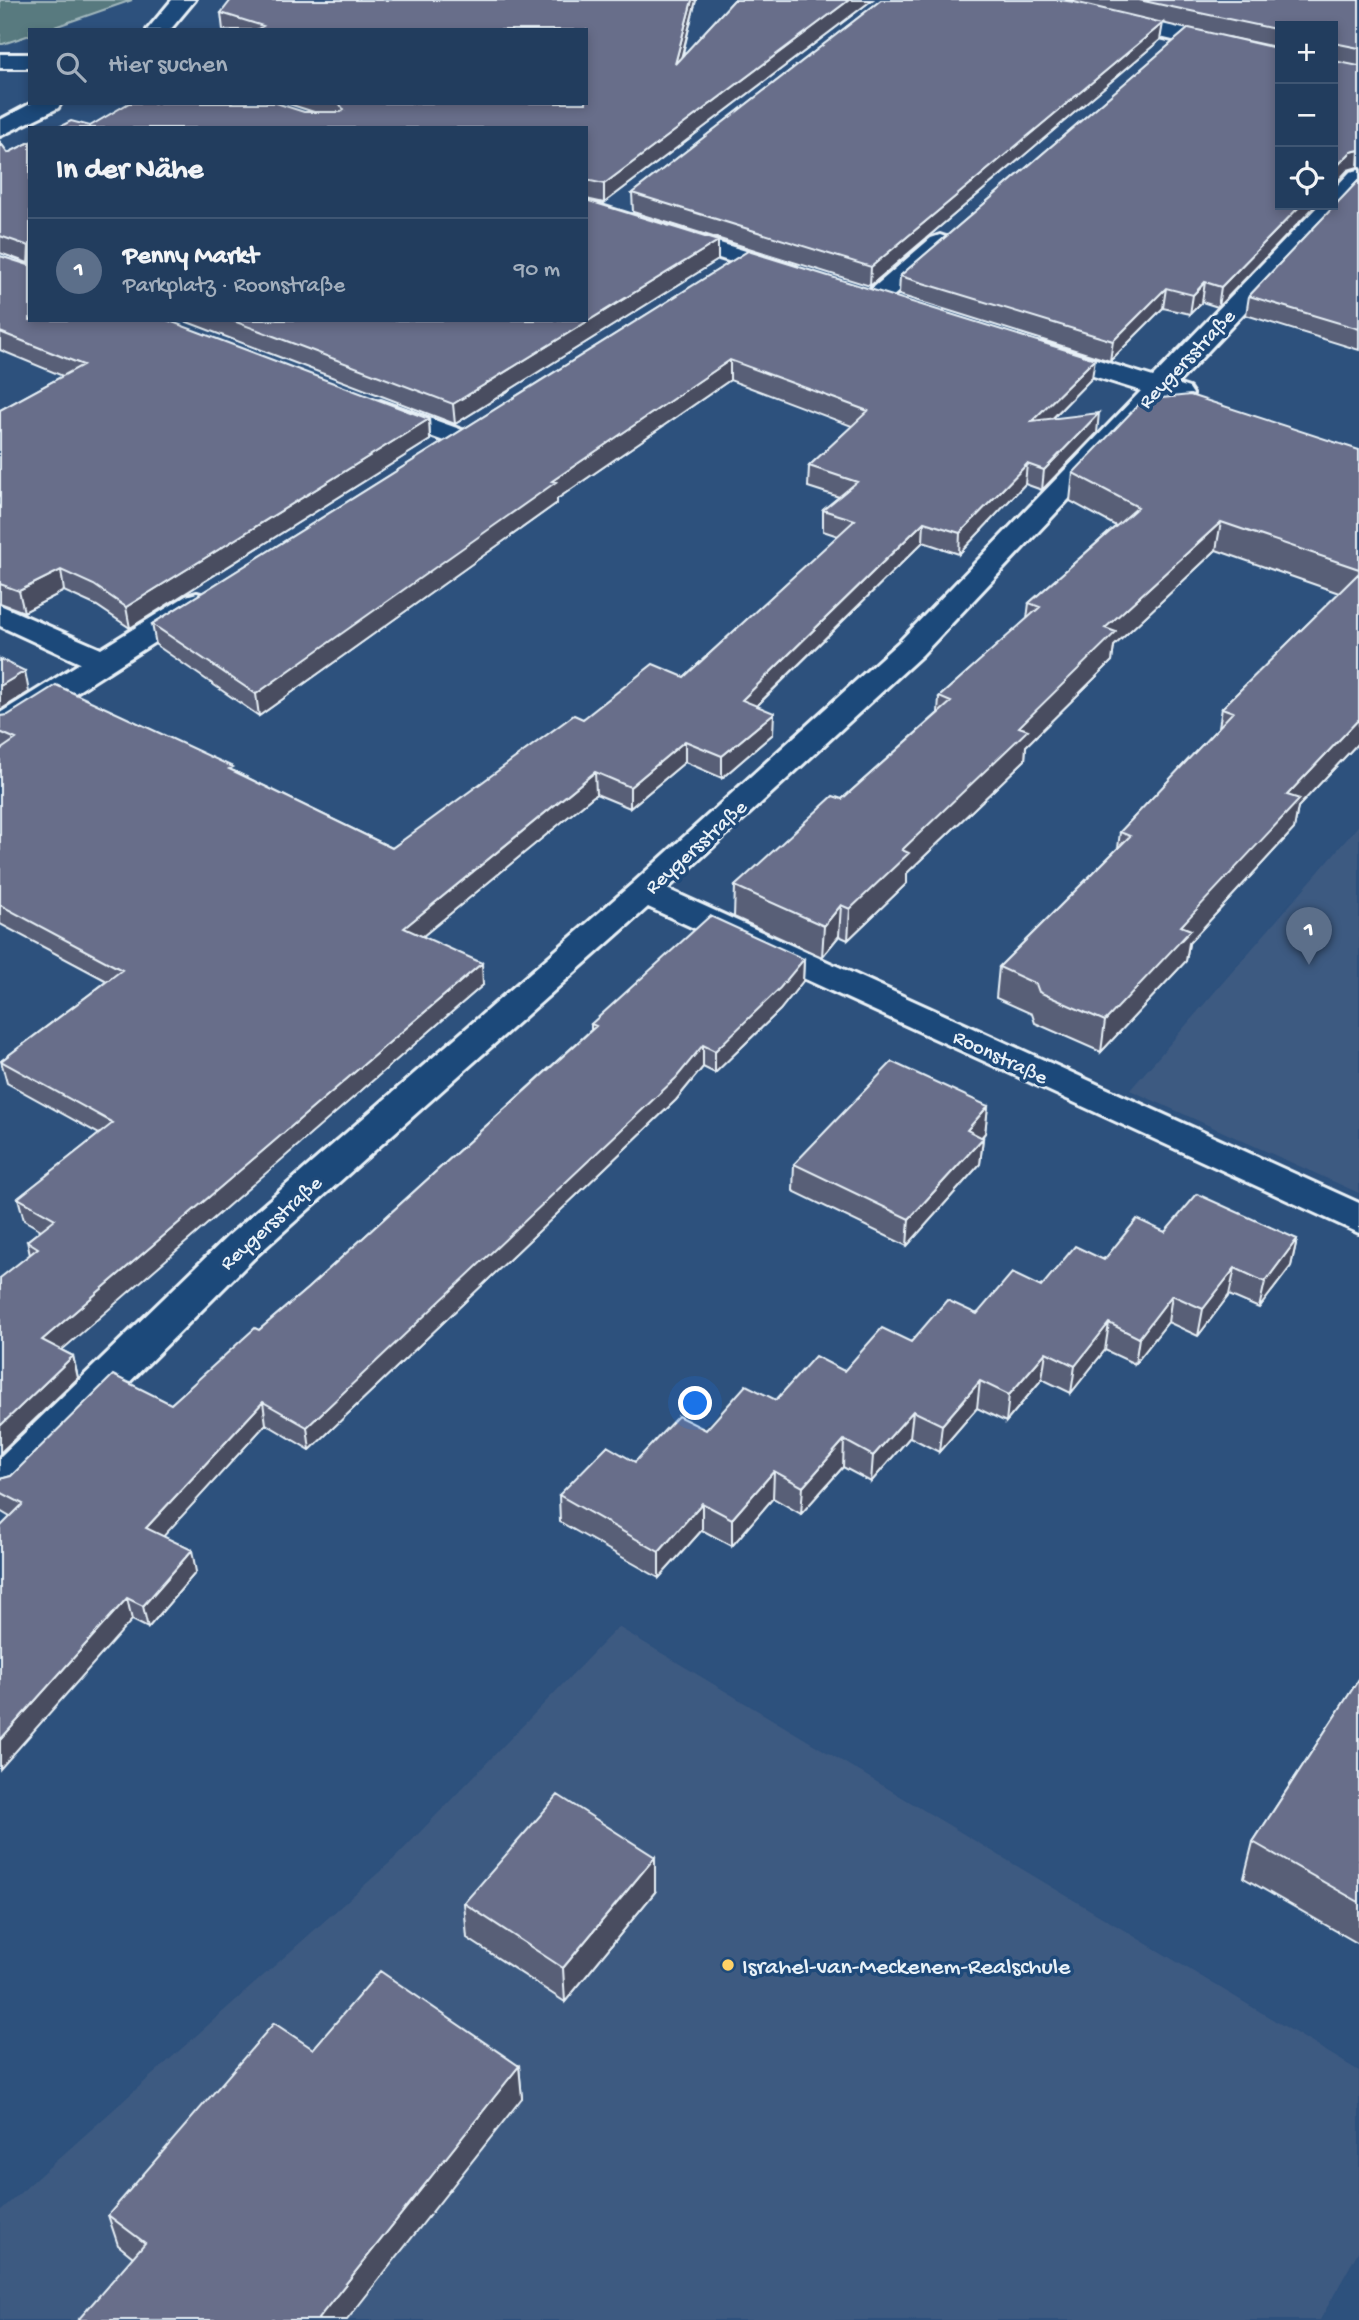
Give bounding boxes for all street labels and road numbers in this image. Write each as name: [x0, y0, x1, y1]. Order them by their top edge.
street label: Reygersstraße: [1135, 304, 1243, 416]
street label: Reygersstraße: [641, 795, 755, 901]
street label: Roonstraße: [948, 1026, 1052, 1092]
street label: Reygersstraße: [216, 1171, 330, 1277]

